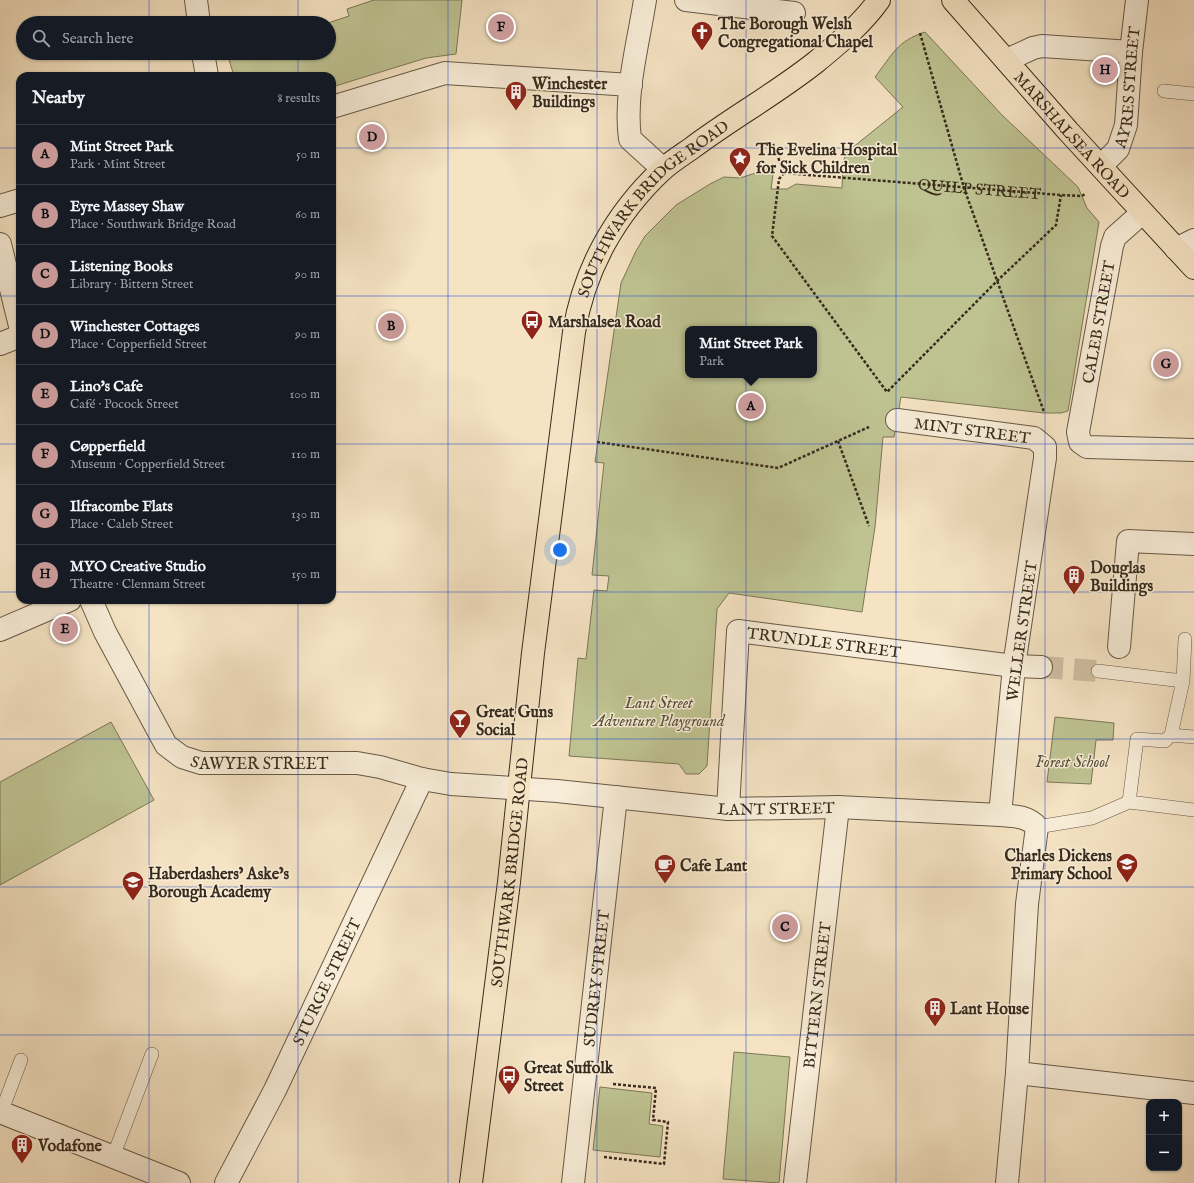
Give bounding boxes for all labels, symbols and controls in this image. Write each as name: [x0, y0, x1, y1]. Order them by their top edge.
pin: F: [488, 12, 514, 42]
place label: The Borough Welsh Congregational Chapel: [717, 15, 873, 53]
search box: [16, 16, 336, 60]
church icon: The Borough Welsh Congregational Chapel: [689, 19, 715, 52]
street label: AYRES STREET: [1111, 25, 1146, 152]
icon: search: [30, 27, 52, 49]
text: Search here: [62, 29, 133, 48]
pin: H: [1092, 55, 1118, 85]
street label: MARSHALSEA ROAD: [1012, 67, 1134, 203]
place label: Winchester Buildings: [531, 75, 607, 113]
building icon: Winchester Buildings: [503, 79, 529, 112]
text: Nearby: [32, 88, 85, 109]
text: 8 results: [277, 90, 320, 107]
street label: SOUTHWARK BRIDGE ROAD: [574, 117, 733, 300]
pin: D: [359, 122, 385, 152]
text: Mint Street Park: [70, 137, 174, 156]
place label: The Evelina Hospital for Sick Children: [755, 141, 898, 179]
place icon: The Evelina Hospital for Sick Children: [727, 145, 753, 178]
text: A: [41, 146, 49, 163]
text: 50 m: [296, 146, 320, 163]
text: Park · Mint Street: [70, 156, 165, 173]
street label: QUILP STREET: [917, 176, 1042, 205]
text: Eyre Massey Shaw: [70, 197, 184, 216]
text: B: [41, 206, 49, 223]
text: 60 m: [295, 206, 320, 223]
text: Place · Southwark Bridge Road: [70, 216, 236, 233]
text: Listening Books: [70, 257, 173, 276]
street label: CALEB STREET: [1079, 259, 1121, 385]
text: C: [40, 266, 50, 283]
text: 90 m: [295, 266, 320, 283]
text: Library · Bittern Street: [70, 276, 193, 293]
bus stop icon: Marshalsea Road: [519, 308, 545, 341]
pin: B: [378, 311, 404, 341]
place label: Marshalsea Road: [548, 313, 661, 333]
text: Winchester Cottages: [70, 317, 200, 336]
text: D: [40, 326, 50, 343]
text: 90 m: [295, 326, 320, 343]
popup: [685, 326, 817, 378]
text: Mint Street Park: [699, 334, 803, 353]
text: Place · Copperfield Street: [70, 336, 207, 353]
pin: G: [1153, 349, 1179, 379]
text: Park: [699, 353, 724, 370]
text: Lino's Cafe: [70, 377, 143, 396]
text: E: [40, 386, 50, 403]
text: 100 m: [290, 386, 320, 403]
pin: A: [738, 391, 764, 421]
text: Café · Pocock Street: [70, 396, 179, 413]
street label: MINT STREET: [913, 414, 1032, 449]
text: Cøpperfield: [70, 437, 145, 456]
text: F: [41, 446, 49, 463]
text: 110 m: [291, 446, 320, 463]
text: Museum · Copperfield Street: [70, 456, 225, 473]
text: Ilfracombe Flats: [70, 497, 173, 516]
text: G: [40, 506, 50, 523]
text: 130 m: [291, 506, 320, 523]
text: Place · Caleb Street: [70, 516, 173, 533]
your location: [550, 540, 570, 560]
text: MYO Creative Studio: [70, 557, 206, 576]
street label: WELLER STREET: [1003, 559, 1043, 703]
place label: Douglas Buildings: [1090, 559, 1154, 597]
building icon: Douglas Buildings: [1061, 563, 1087, 596]
text: H: [39, 566, 51, 583]
text: 150 m: [291, 566, 320, 583]
text: Theatre · Clennam Street: [70, 576, 205, 593]
pin: E: [52, 614, 78, 644]
street label: TRUNDLE STREET: [746, 624, 902, 664]
park label: Lant Street Adventure Playground: [592, 694, 726, 732]
place label: Great Guns Social: [476, 703, 553, 741]
bar icon: Great Guns Social: [447, 707, 473, 740]
street label: SAWYER STREET: [188, 752, 329, 775]
park label: Forest School: [1035, 753, 1110, 773]
street label: SOUTHWARK BRIDGE ROAD: [488, 757, 534, 989]
street label: LANT STREET: [716, 799, 835, 821]
place label: Charles Dickens Primary School: [1005, 847, 1113, 885]
school or university icon: Charles Dickens Primary School: [1114, 851, 1140, 884]
cafe icon: Cafe Lant: [652, 852, 678, 885]
place label: Cafe Lant: [680, 857, 748, 877]
place label: Haberdashers’ Aske’s Borough Academy: [148, 865, 290, 903]
school or university icon: Haberdashers’ Aske’s Borough Academy: [120, 869, 146, 902]
street label: SUDREY STREET: [580, 909, 615, 1048]
pin: C: [772, 912, 798, 942]
street label: STURGE STREET: [289, 915, 367, 1049]
street label: BITTERN STREET: [800, 921, 837, 1070]
building icon: Lant House: [922, 995, 948, 1028]
place label: Lant House: [950, 1000, 1030, 1020]
place label: Great Suffolk Street: [524, 1059, 614, 1097]
bus stop icon: Great Suffolk Street: [496, 1063, 522, 1096]
map controls: [1146, 1099, 1182, 1171]
button: +: [1146, 1099, 1182, 1135]
building icon: Vodafone: [9, 1132, 35, 1165]
button: −: [1146, 1135, 1182, 1171]
place label: Vodafone: [37, 1137, 102, 1157]

